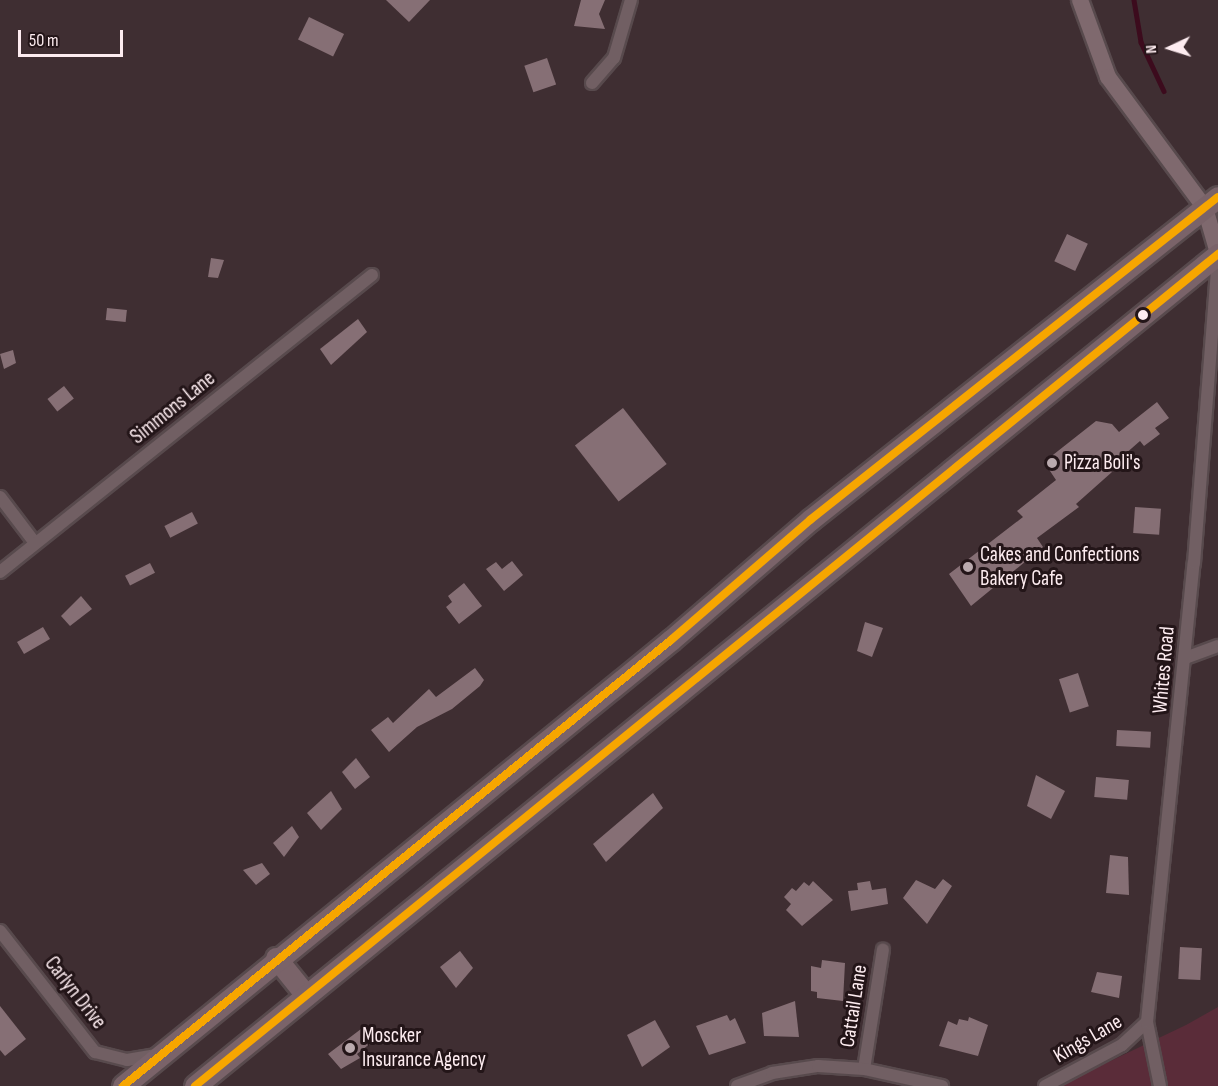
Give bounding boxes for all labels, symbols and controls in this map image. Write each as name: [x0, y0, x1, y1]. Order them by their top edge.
scale bar: [21, 18, 126, 56]
north arrow: [1140, 18, 1200, 78]
text: 50 m: [29, 30, 59, 51]
text: N: [1142, 44, 1161, 54]
unlabelled marker: [1137, 309, 1149, 321]
street label: Simmons Lane: [126, 366, 220, 450]
place label: Pizza Boli's: [1064, 450, 1140, 476]
marker: Pizza Boli's: [1045, 456, 1059, 470]
place label: Cakes and Confections Bakery Cafe: [980, 542, 1140, 592]
marker: Cakes and Confections Bakery Cafe: [961, 560, 975, 574]
street label: Whites Road: [1148, 626, 1180, 714]
street label: Carlyn Drive: [39, 952, 111, 1034]
street label: Cattail Lane: [835, 963, 873, 1049]
street label: Kings Lane: [1049, 1009, 1127, 1069]
place label: Moscker Insurance Agency: [362, 1023, 486, 1073]
marker: Moscker Insurance Agency: [343, 1041, 357, 1055]

